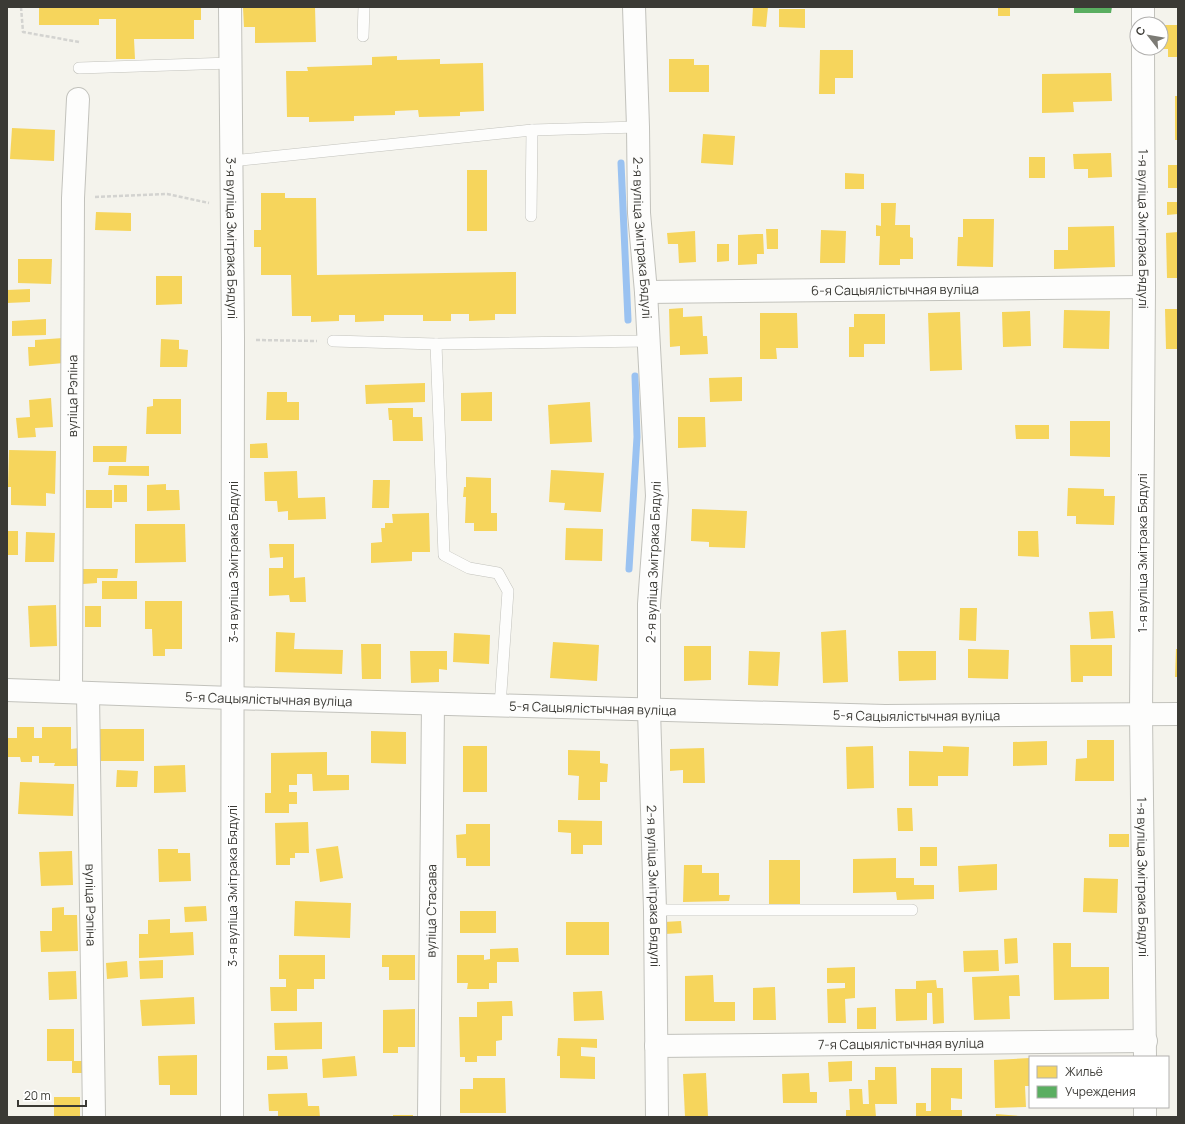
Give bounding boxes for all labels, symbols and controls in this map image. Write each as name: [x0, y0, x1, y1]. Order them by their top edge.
north arrow: [1129, 16, 1169, 56]
text: С: [1131, 23, 1149, 38]
street label: 1-я вуліца Змітрака Бядулі: [1134, 149, 1153, 309]
street label: 3-я вуліца Змітрака Бядулі: [222, 157, 242, 319]
street label: 2-я вуліца Змітрака Бядулі: [629, 157, 656, 319]
street label: 6-я Сацыялістычная вуліца: [811, 280, 979, 299]
street label: вуліца Рэпіна: [63, 355, 81, 437]
street label: 1-я вуліца Змітрака Бядулі: [1133, 473, 1151, 633]
street label: 3-я вуліца Змітрака Бядулі: [224, 481, 242, 643]
street label: 2-я вуліца Змітрака Бядулі: [641, 481, 665, 643]
street label: 5-я Сацыялістычная вуліца: [185, 687, 353, 710]
street label: 5-я Сацыялістычная вуліца: [509, 697, 677, 719]
street label: 5-я Сацыялістычная вуліца: [833, 706, 1000, 725]
street label: 1-я вуліца Змітрака Бядулі: [1133, 797, 1153, 957]
street label: 3-я вуліца Змітрака Бядулі: [223, 805, 241, 967]
street label: 2-я вуліца Змітрака Бядулі: [643, 805, 665, 967]
street label: вуліца Рэпіна: [81, 864, 101, 946]
street label: вуліца Стасава: [422, 864, 440, 958]
street label: 7-я Сацыялістычная вуліца: [818, 1034, 984, 1053]
legend: [1029, 1056, 1169, 1108]
text: Жильё: [1065, 1063, 1103, 1080]
scale bar: [18, 1082, 86, 1108]
text: Учреждения: [1065, 1083, 1136, 1100]
text: 20 m: [24, 1087, 51, 1104]

